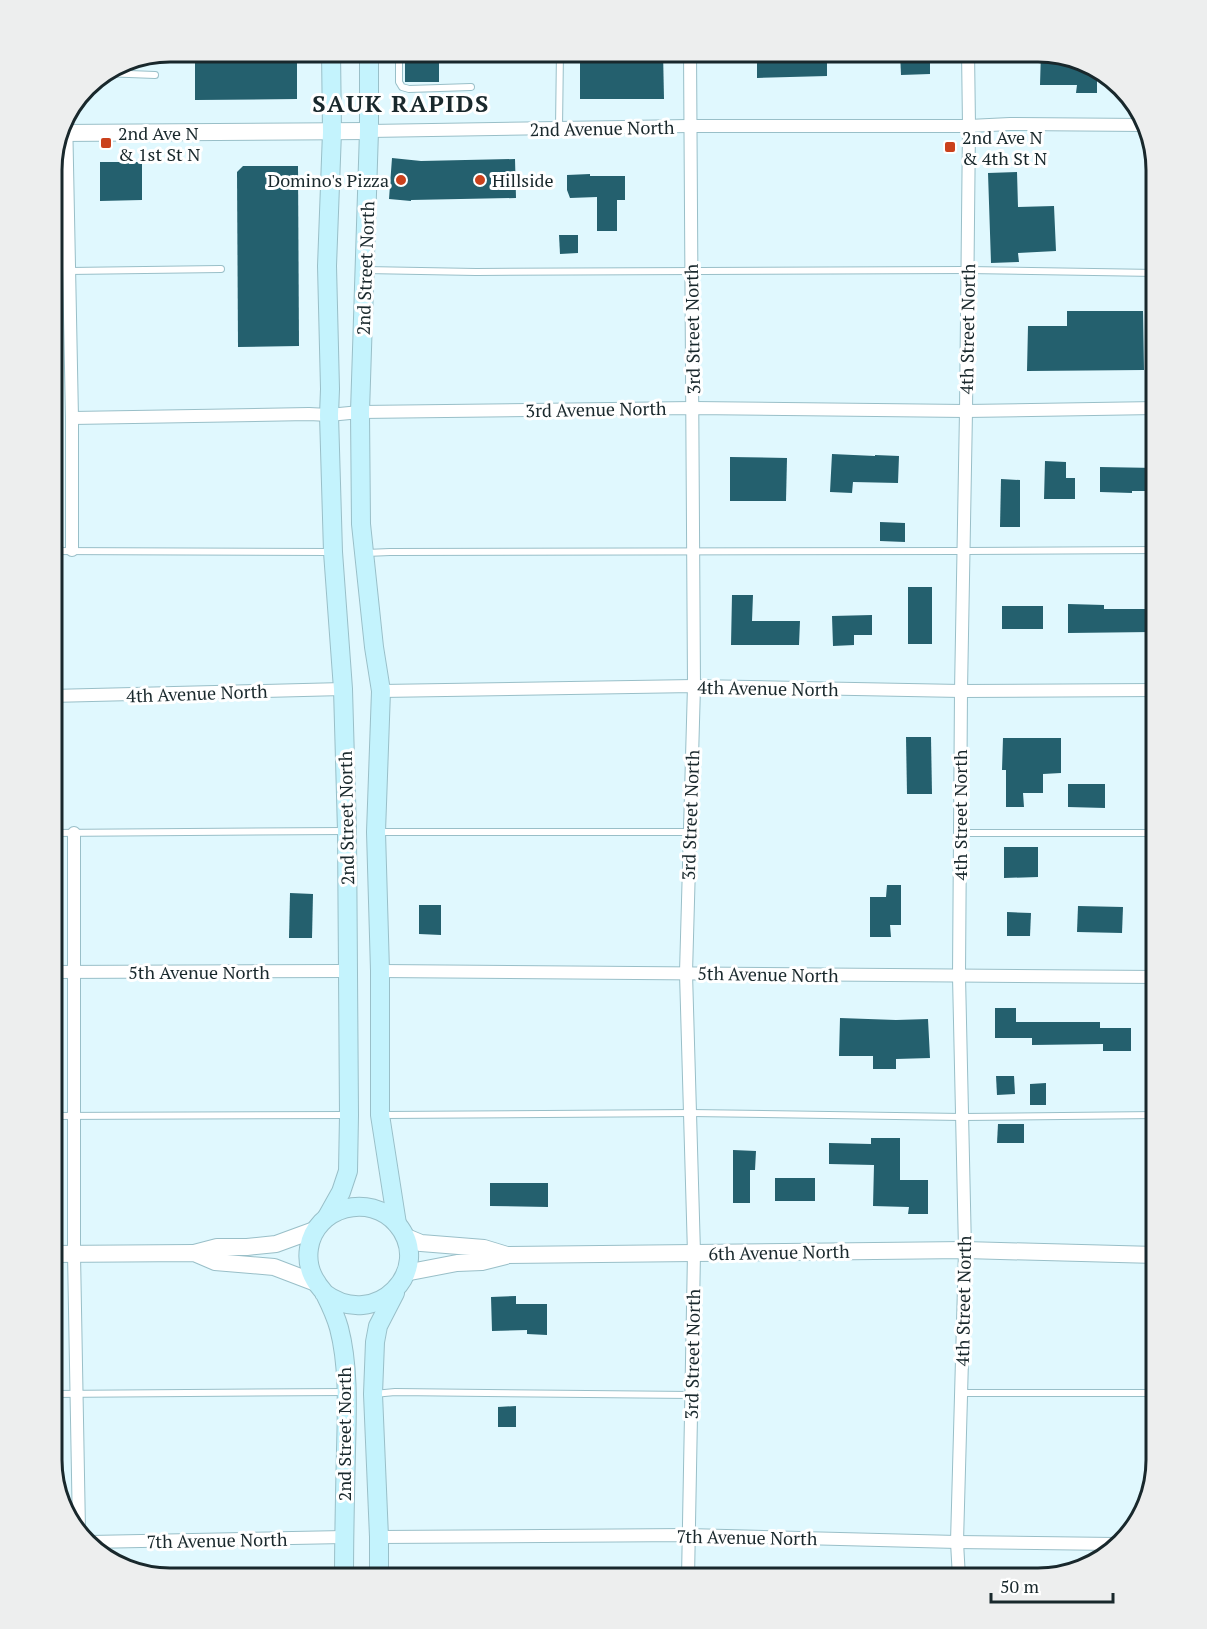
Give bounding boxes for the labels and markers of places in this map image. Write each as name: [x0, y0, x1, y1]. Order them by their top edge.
place label: 2nd Ave N & 1st St N: [118, 121, 200, 166]
place label: 2nd Ave N & 4th St N: [962, 125, 1047, 170]
marker: 2nd Ave N & 1st St N: [99, 136, 113, 150]
marker: 2nd Ave N & 4th St N: [943, 140, 957, 154]
place label: Domino's Pizza: [267, 168, 389, 192]
place label: Hillside: [492, 168, 554, 192]
marker: Domino's Pizza: [394, 173, 408, 187]
marker: Hillside: [473, 173, 487, 187]

